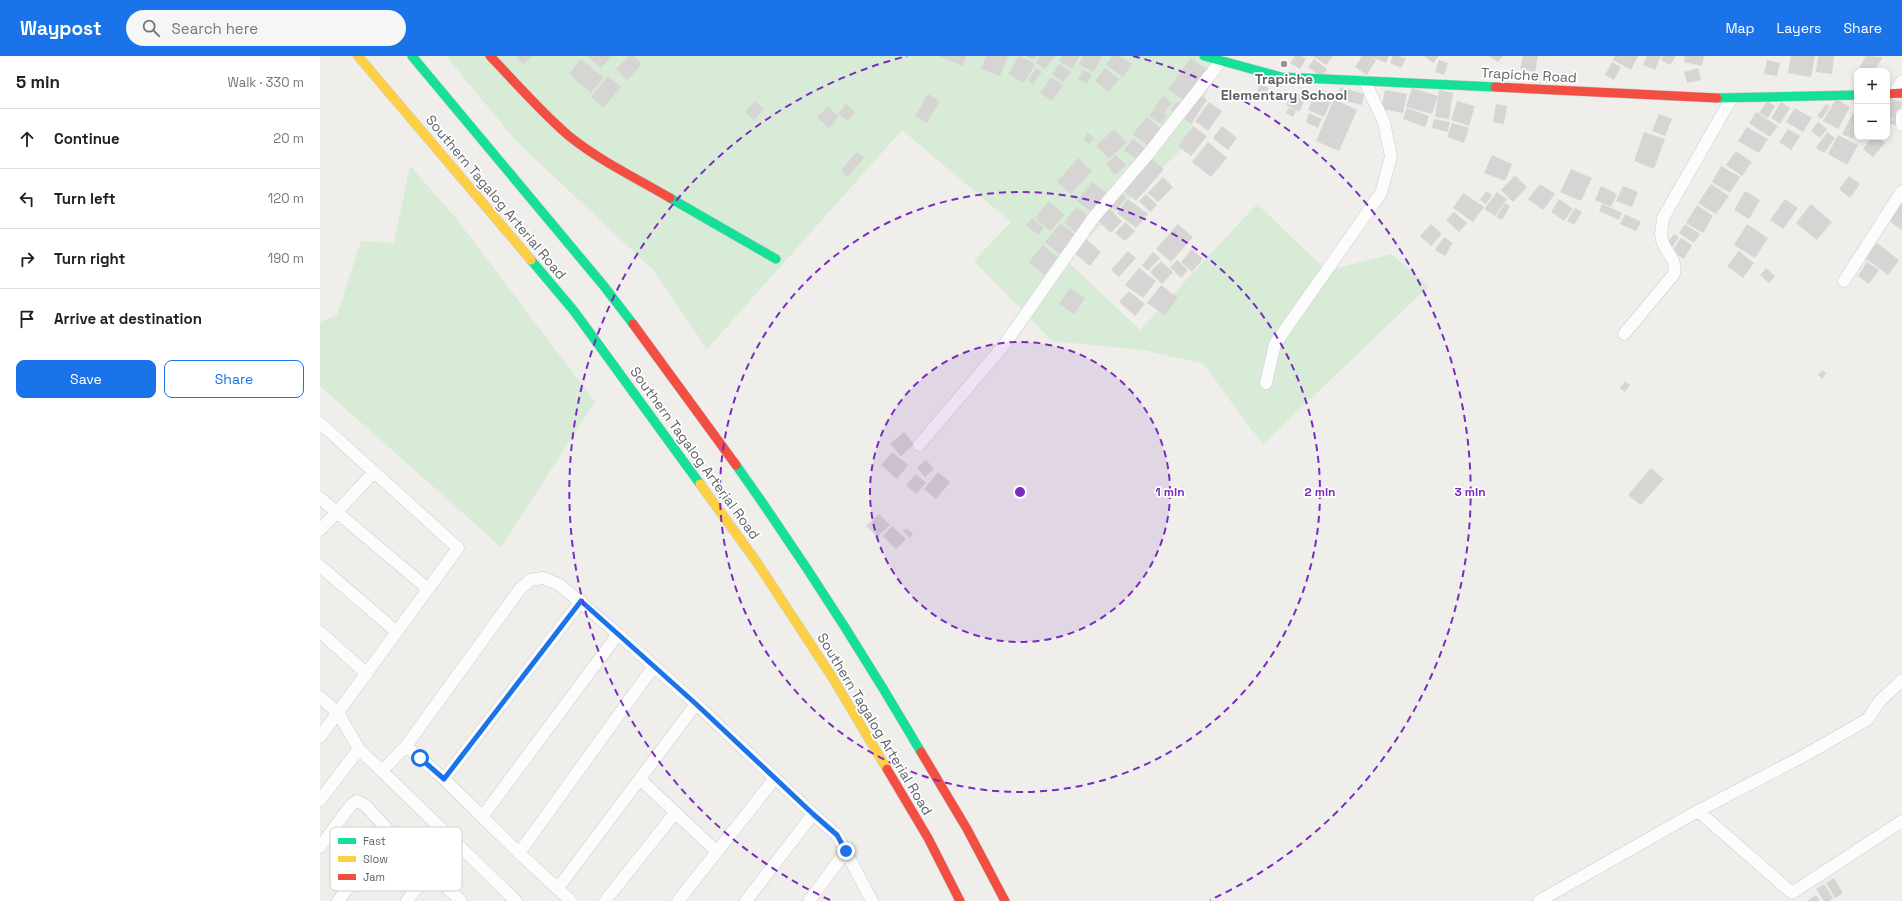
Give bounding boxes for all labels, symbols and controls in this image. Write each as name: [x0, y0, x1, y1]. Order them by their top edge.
search box: [126, 10, 406, 46]
text: Waypost: [20, 16, 102, 41]
icon: search: [140, 17, 162, 39]
text: Search here: [172, 19, 258, 38]
text: Map: [1725, 19, 1755, 37]
text: Layers: [1777, 19, 1821, 37]
text: Share: [1843, 19, 1882, 37]
marker: Trapiche Elementary School: [1279, 59, 1289, 69]
street label: Trapiche Road: [1481, 64, 1577, 86]
map controls: [1854, 68, 1890, 140]
button: +: [1854, 68, 1890, 104]
place label: Trapiche Elementary School: [1221, 70, 1347, 104]
text: 5 min: [16, 71, 60, 93]
text: Walk · 330 m: [227, 74, 304, 91]
button: −: [1854, 104, 1890, 140]
street label: Southern Tagalog Arterial Road: [422, 111, 570, 283]
icon: ahead: [16, 128, 38, 150]
text: Continue: [54, 129, 120, 148]
text: 20 m: [273, 130, 304, 147]
icon: left: [16, 188, 38, 210]
text: Turn left: [54, 189, 116, 208]
text: 120 m: [268, 190, 304, 207]
icon: right: [16, 248, 38, 270]
text: Turn right: [54, 249, 125, 268]
text: 190 m: [268, 250, 304, 267]
icon: arrive: [16, 308, 38, 330]
text: Arrive at destination: [54, 309, 202, 328]
button: Save: [16, 360, 156, 398]
button: Share: [164, 360, 304, 398]
street label: Southern Tagalog Arterial Road: [626, 363, 764, 543]
text: 1 min: [1155, 484, 1185, 500]
text: 2 min: [1304, 484, 1336, 500]
text: 3 min: [1454, 484, 1486, 500]
centre of rings: [1013, 485, 1027, 499]
street label: Southern Tagalog Arterial Road: [813, 630, 937, 818]
route start: [411, 749, 429, 767]
legend: [330, 827, 462, 891]
text: Fast: [363, 834, 386, 848]
route end: [837, 842, 855, 860]
text: Slow: [363, 852, 388, 866]
text: Jam: [363, 870, 385, 884]

